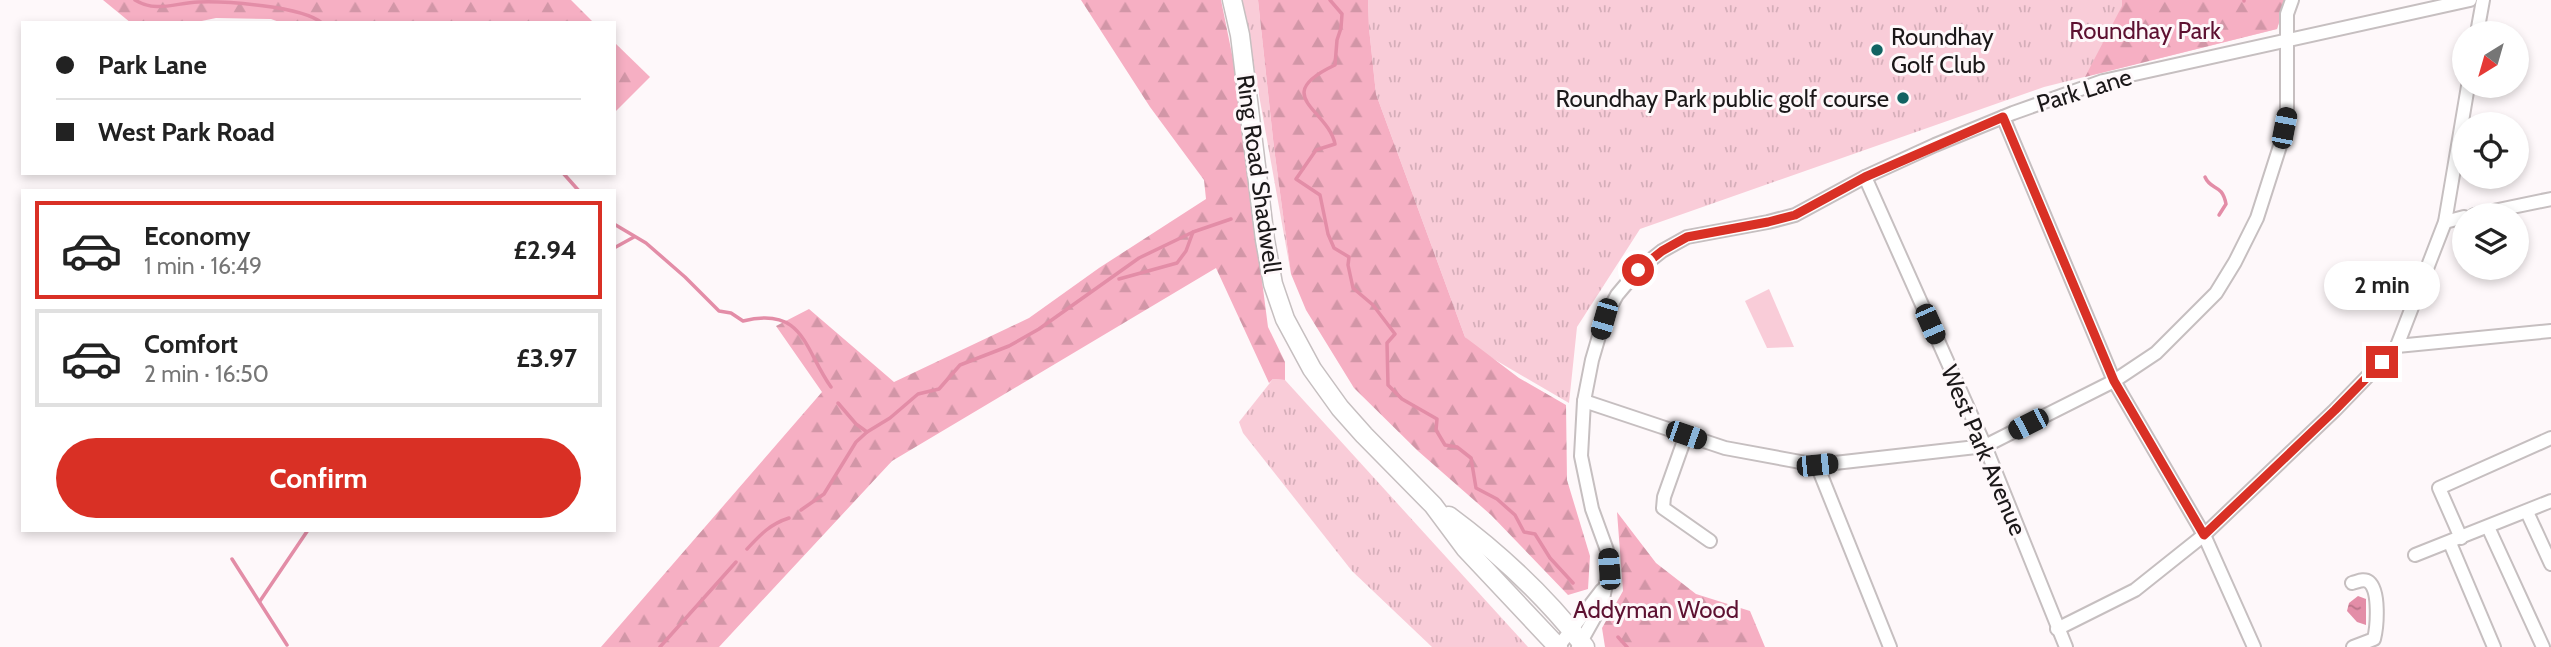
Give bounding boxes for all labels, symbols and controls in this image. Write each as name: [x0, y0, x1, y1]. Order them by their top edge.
park label: Roundhay Park: [2069, 16, 2221, 45]
north arrow: [2452, 21, 2529, 98]
map controls: [2452, 21, 2529, 280]
place label: Roundhay Golf Club: [1891, 22, 1994, 79]
marker: Roundhay Golf Club: [1869, 42, 1885, 58]
text: Park Lane: [98, 49, 207, 81]
street label: Park Lane: [2033, 62, 2135, 118]
street label: Ring Road Shadwell: [1231, 73, 1287, 275]
place label: Roundhay Park public golf course: [1555, 84, 1889, 113]
marker: Roundhay Park public golf course: [1895, 90, 1911, 106]
car: [2270, 105, 2299, 151]
button: locate: [2452, 112, 2529, 189]
text: West Park Road: [98, 116, 275, 148]
button: layers: [2452, 203, 2529, 280]
icon: car: [60, 219, 123, 282]
text: Economy: [144, 220, 250, 252]
text: £2.94: [514, 234, 577, 266]
text: 1 min · 16:49: [144, 252, 262, 280]
route start: [1622, 254, 1654, 286]
callout: 2 min: [2324, 260, 2440, 310]
text: 2 min: [2354, 271, 2410, 299]
car: [1589, 296, 1620, 342]
car: [1912, 301, 1949, 347]
icon: car: [60, 327, 123, 390]
text: Comfort: [144, 328, 238, 360]
text: £3.97: [516, 342, 577, 374]
route end: [2366, 346, 2398, 378]
text: 2 min · 16:50: [144, 360, 269, 388]
street label: West Park Avenue: [1935, 360, 2033, 540]
car: [2005, 405, 2052, 443]
car: [1663, 418, 1710, 452]
button: Confirm: [56, 438, 581, 518]
car: [1796, 452, 1839, 478]
car: [1598, 547, 1621, 591]
park label: Addyman Wood: [1573, 595, 1739, 624]

